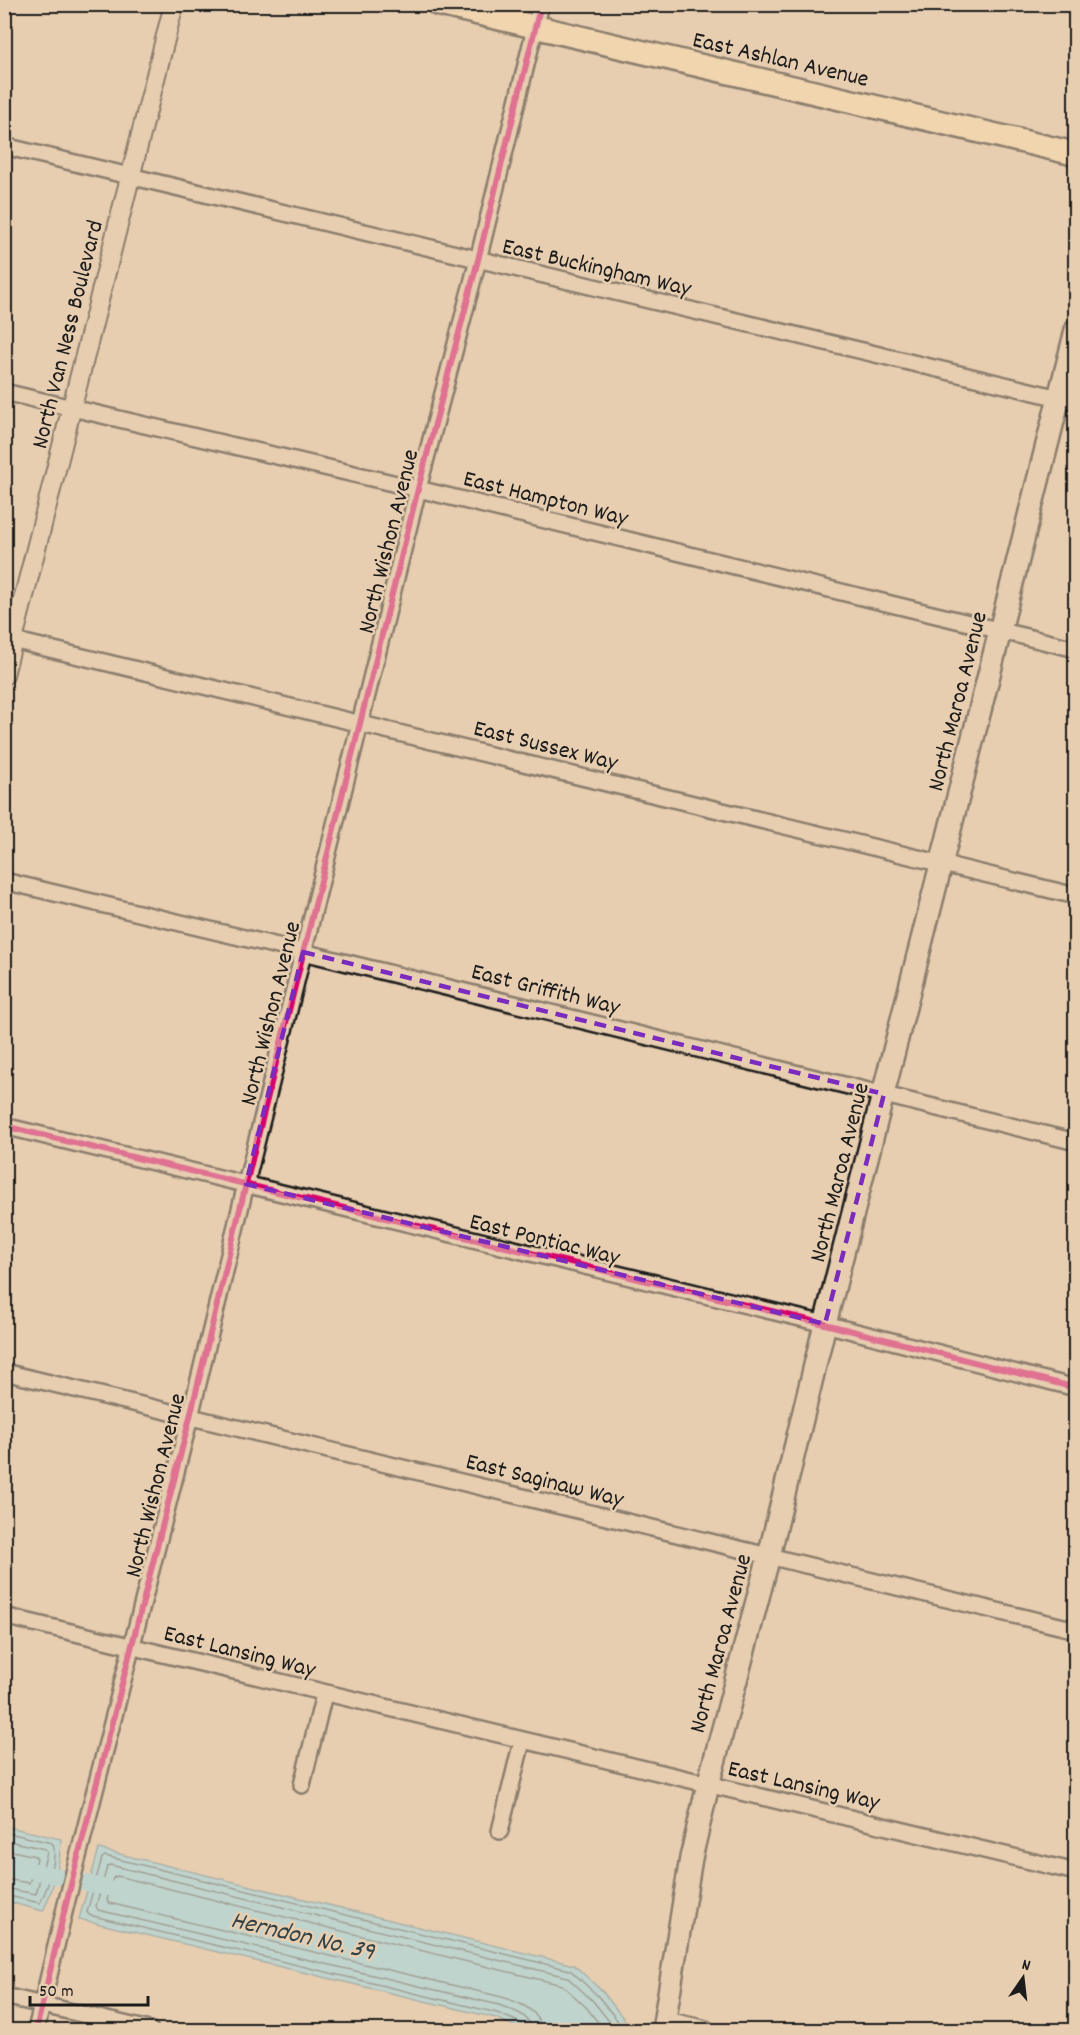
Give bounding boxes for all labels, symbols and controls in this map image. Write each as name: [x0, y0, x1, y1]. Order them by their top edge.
street label: East Ashlan Avenue: [689, 24, 872, 98]
street label: North Van Ness Boulevard: [24, 217, 114, 453]
street label: East Buckingham Way: [499, 231, 695, 307]
street label: North Wishon Avenue: [351, 446, 429, 638]
street label: East Hampton Way: [459, 463, 632, 537]
street label: North Maroa Avenue: [920, 608, 998, 795]
street label: East Sussex Way: [470, 713, 622, 782]
street label: North Wishon Avenue: [233, 918, 311, 1110]
street label: East Griffith Way: [467, 956, 624, 1026]
street label: North Maroa Avenue: [802, 1079, 880, 1266]
street label: East Pontiac Way: [466, 1206, 624, 1276]
street label: North Wishon Avenue: [118, 1390, 196, 1582]
street label: East Saginaw Way: [462, 1446, 628, 1518]
street label: North Maroa Avenue: [682, 1550, 762, 1737]
street label: East Lansing Way: [160, 1618, 320, 1688]
street label: East Lansing Way: [724, 1753, 884, 1821]
water label: Herndon No. 39: [227, 1903, 379, 1972]
north arrow: [993, 1948, 1053, 2008]
text: N: [1019, 1954, 1033, 1978]
scale bar: [30, 1969, 148, 2007]
text: 50 m: [39, 1980, 74, 2005]

